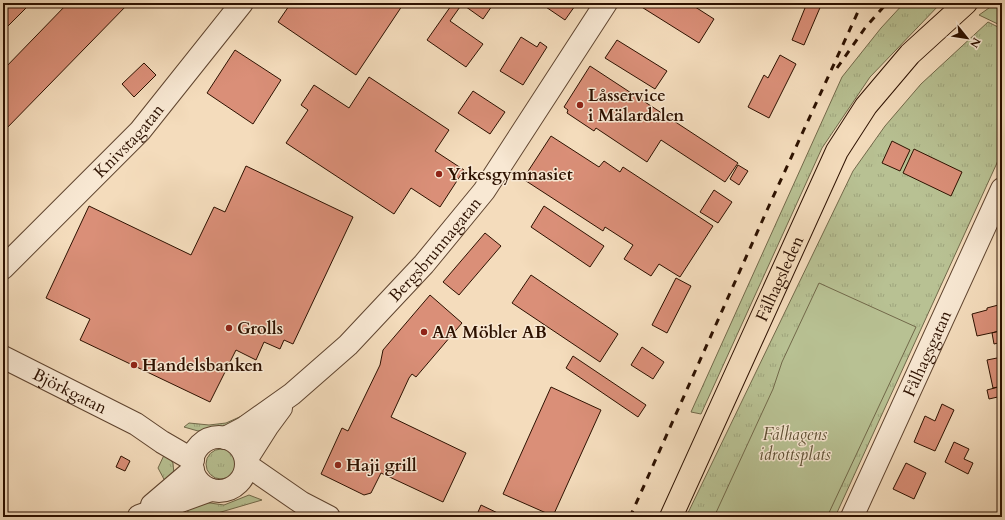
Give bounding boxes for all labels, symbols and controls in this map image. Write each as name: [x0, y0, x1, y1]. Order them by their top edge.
north arrow: [947, 18, 987, 58]
text: N: [966, 35, 984, 51]
place label: Låsservice i Mälardalen: [588, 84, 684, 127]
street label: Knivstagatan: [89, 99, 170, 183]
marker: Låsservice i Mälardalen: [575, 100, 585, 110]
place label: Yrkesgymnasiet: [447, 163, 573, 186]
marker: Yrkesgymnasiet: [434, 169, 444, 179]
street label: Bergsbrunnagatan: [383, 192, 487, 307]
street label: Fålhagsleden: [750, 232, 809, 325]
street label: Fålhagsgatan: [898, 306, 957, 400]
place label: Grolls: [237, 317, 283, 340]
place label: AA Möbler AB: [432, 321, 547, 344]
marker: Grolls: [224, 323, 234, 333]
marker: AA Möbler AB: [419, 327, 429, 337]
place label: Handelsbanken: [142, 354, 263, 377]
marker: Handelsbanken: [129, 360, 139, 370]
street label: Björkgatan: [29, 363, 111, 420]
park label: Fålhagens idrottsplats: [759, 423, 831, 466]
place label: Haji grill: [346, 454, 417, 477]
marker: Haji grill: [333, 460, 343, 470]

